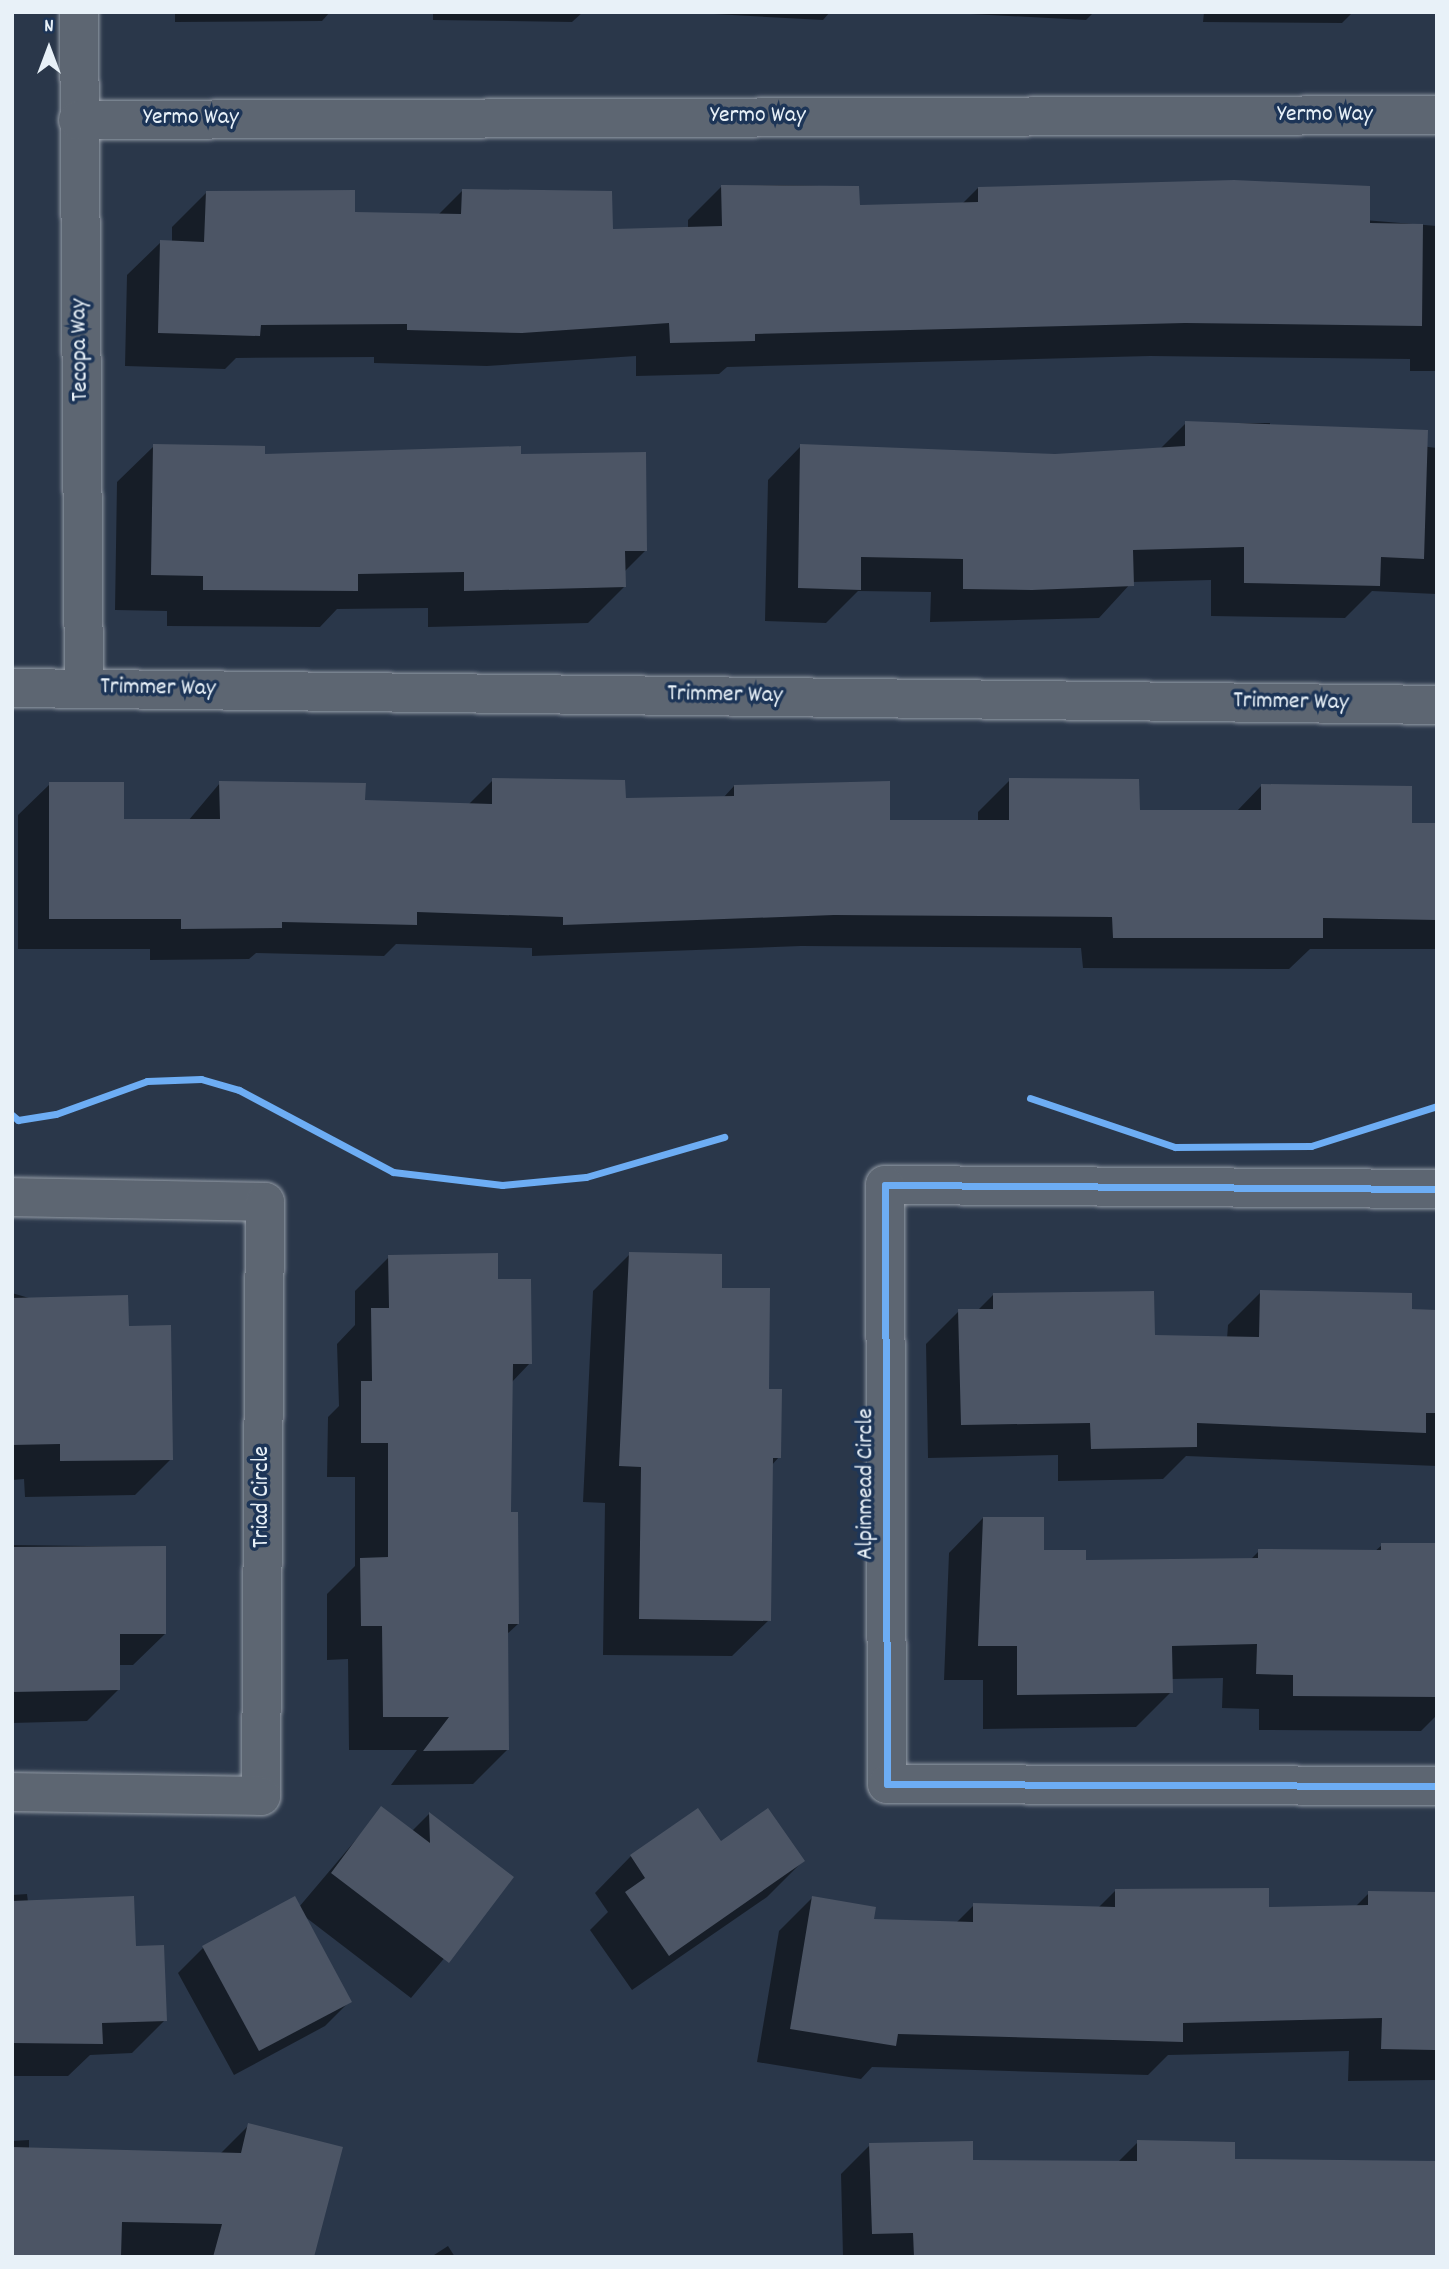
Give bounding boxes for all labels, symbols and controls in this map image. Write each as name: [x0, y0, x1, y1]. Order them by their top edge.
north arrow: [14, 14, 84, 84]
text: N: [44, 14, 54, 41]
street label: Yermo Way: [1277, 102, 1373, 130]
street label: Yermo Way: [710, 103, 806, 131]
street label: Yermo Way: [143, 105, 239, 133]
street label: Tecopa Way: [66, 298, 96, 402]
street label: Trimmer Way: [100, 674, 216, 704]
street label: Trimmer Way: [667, 681, 783, 711]
street label: Trimmer Way: [1233, 688, 1349, 718]
street label: Alpinmead Circle: [853, 1408, 881, 1560]
street label: Triad Circle: [249, 1446, 277, 1548]

